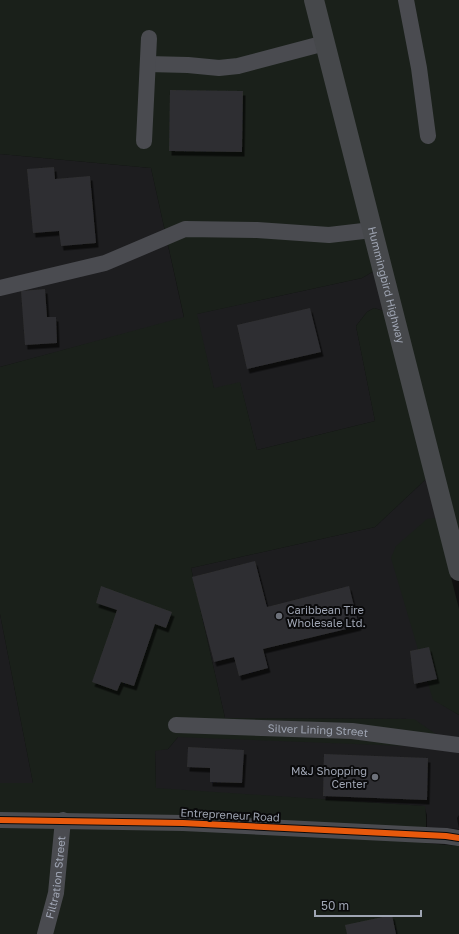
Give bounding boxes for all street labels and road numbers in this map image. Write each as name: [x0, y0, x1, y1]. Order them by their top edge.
street label: Hummingbird Highway: [366, 225, 408, 345]
street label: Silver Lining Street: [267, 721, 369, 739]
street label: Entrepreneur Road: [180, 805, 280, 824]
street label: Filtration Street: [42, 835, 67, 920]

